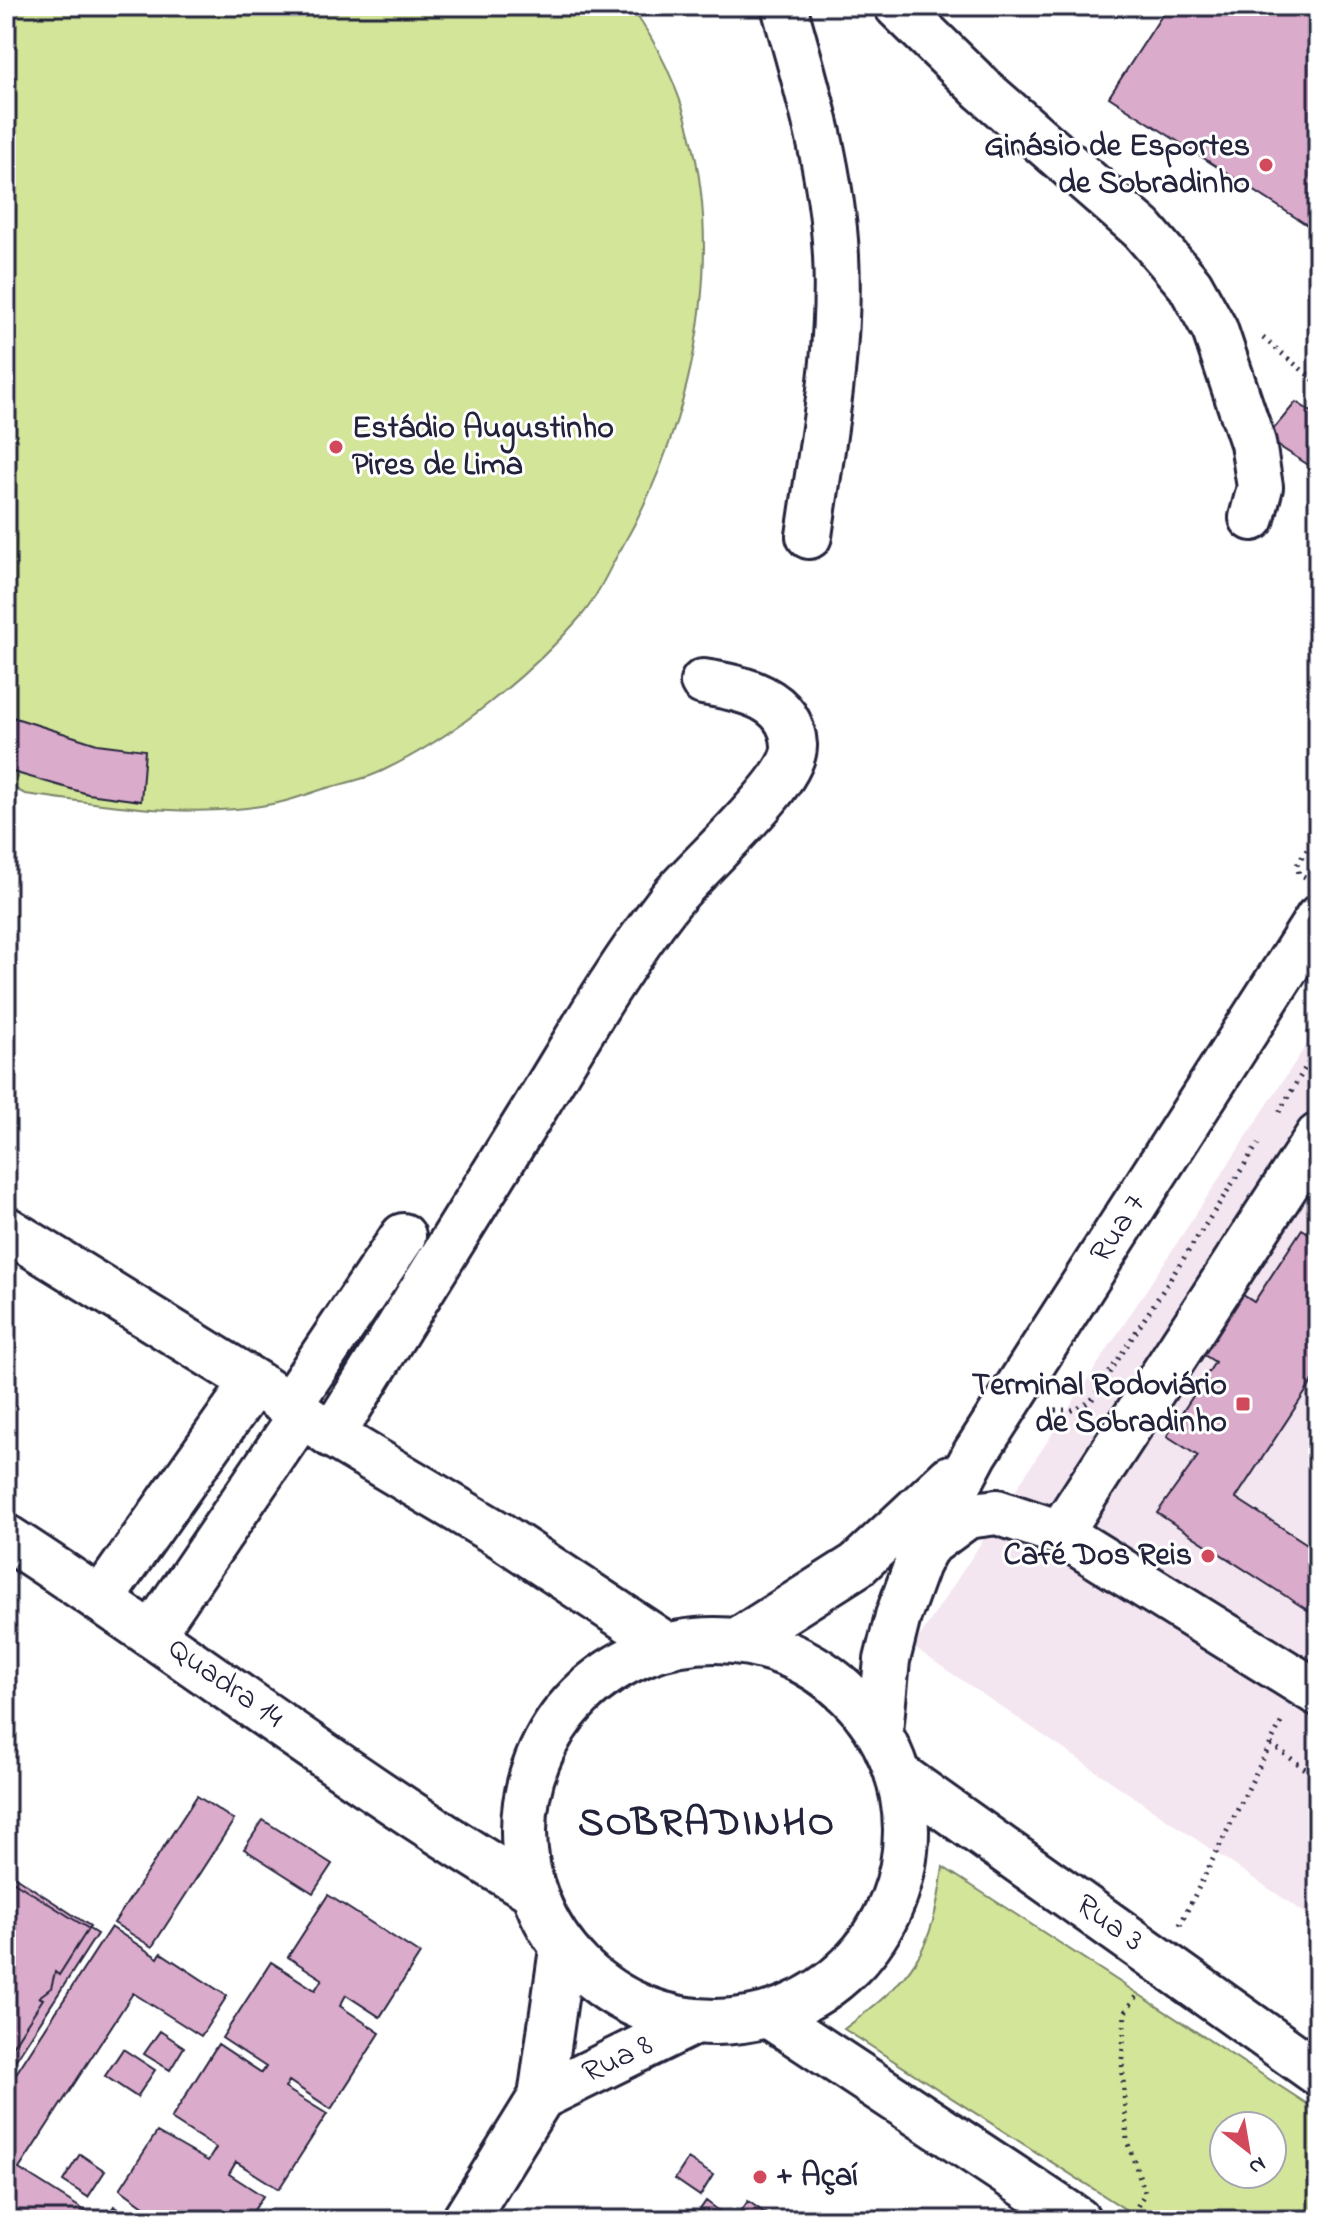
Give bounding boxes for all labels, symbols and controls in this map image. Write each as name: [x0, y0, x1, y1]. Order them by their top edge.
place label: Ginásio de Esportes de Sobradinho: [984, 124, 1250, 208]
marker: Ginásio de Esportes de Sobradinho: [1257, 156, 1275, 174]
place label: Estádio Augustinho Pires de Lima: [352, 406, 614, 490]
marker: Estádio Augustinho Pires de Lima: [327, 438, 345, 456]
street label: Rua 7: [1079, 1185, 1159, 1273]
place label: Terminal Rodoviário de Sobradinho: [972, 1363, 1227, 1447]
marker: Terminal Rodoviário de Sobradinho: [1234, 1395, 1252, 1413]
place label: Café Dos Reis: [1003, 1533, 1192, 1580]
marker: Café Dos Reis: [1199, 1547, 1217, 1565]
street label: Quadra 14: [157, 1627, 293, 1741]
district label: SOBRADINHO: [578, 1795, 836, 1854]
street label: Rua 3: [1065, 1883, 1153, 1965]
street label: Rua 8: [575, 2023, 661, 2097]
north arrow: [1208, 2110, 1288, 2190]
text: N: [1242, 2147, 1271, 2182]
place label: + Açaí: [776, 2154, 858, 2201]
marker: + Açaí: [751, 2168, 769, 2186]

